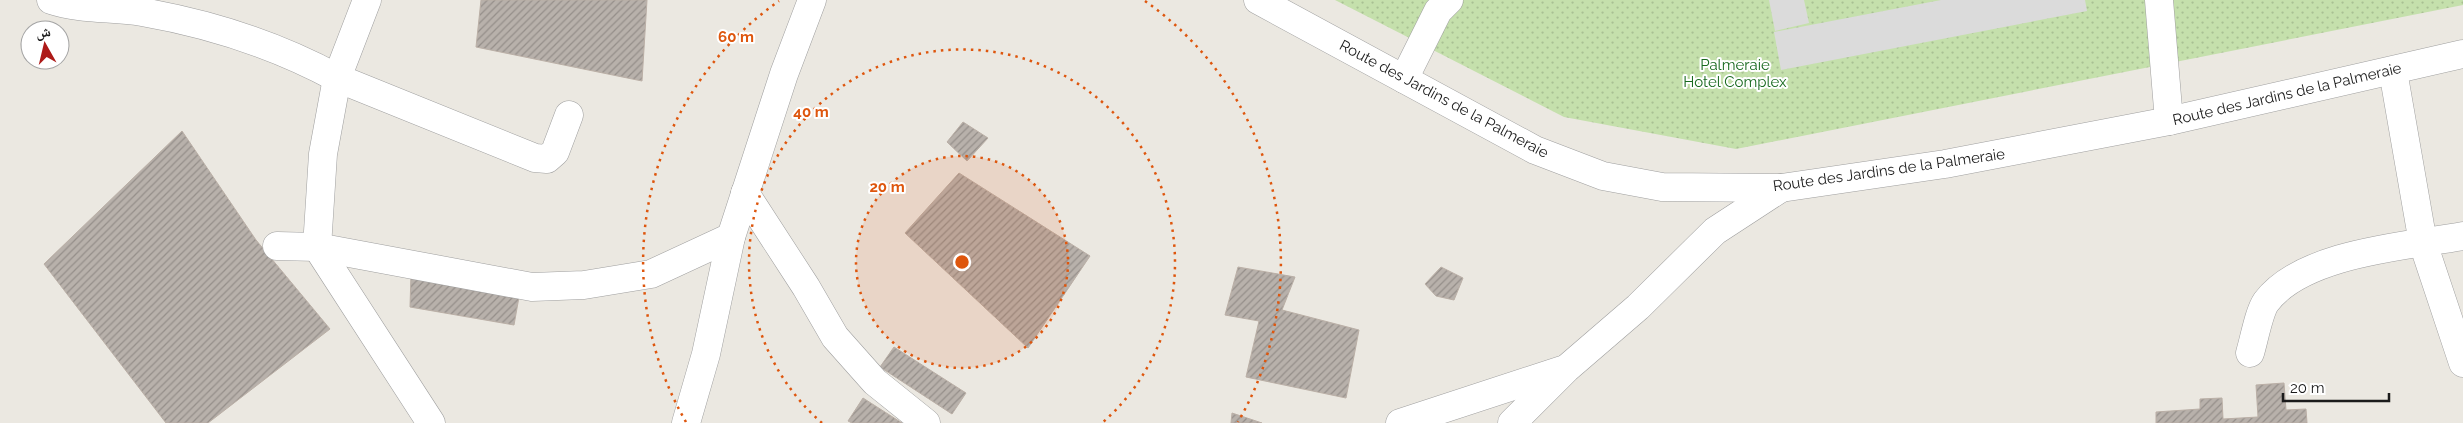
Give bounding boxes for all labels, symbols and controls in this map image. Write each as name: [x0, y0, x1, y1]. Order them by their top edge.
north arrow: [20, 20, 70, 70]
text: ش: [35, 23, 52, 42]
text: 60 m: [718, 28, 754, 46]
street label: Route des Jardins de la Palmeraie: [1336, 36, 1552, 162]
park label: Palmeraie Hotel Complex: [1683, 56, 1787, 91]
street label: Route des Jardins de la Palmeraie: [2171, 59, 2403, 129]
text: 40 m: [793, 103, 829, 121]
street label: Route des Jardins de la Palmeraie: [1772, 145, 2006, 195]
text: 20 m: [869, 178, 905, 196]
centre of rings: [953, 253, 971, 271]
scale bar: [2283, 370, 2389, 402]
text: 20 m: [2290, 379, 2325, 397]

